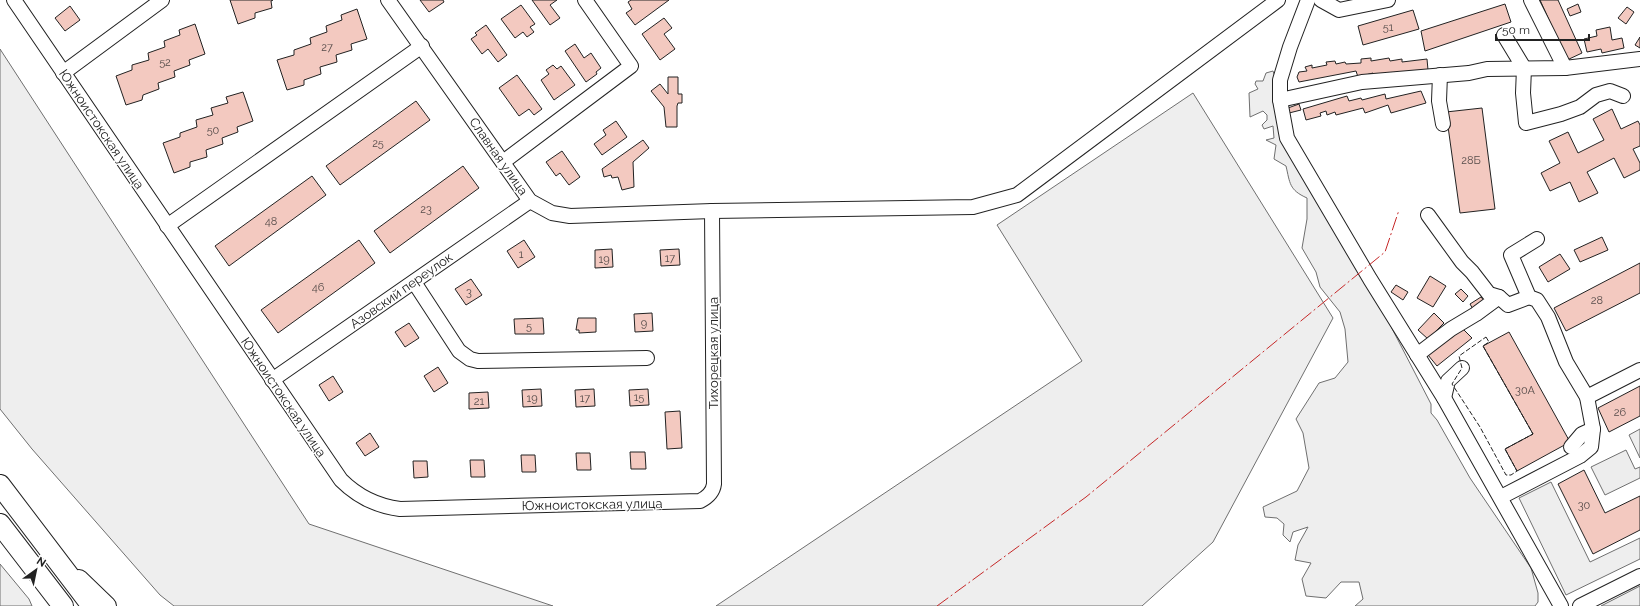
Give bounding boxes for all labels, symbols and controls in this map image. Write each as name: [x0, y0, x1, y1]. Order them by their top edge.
scale bar: [1496, 16, 1589, 42]
house number: 51: [1383, 21, 1394, 34]
text: 50 m: [1502, 23, 1530, 37]
house number: 27: [321, 41, 333, 54]
house number: 52: [159, 56, 171, 69]
street label: Южноистокская улица: [56, 67, 147, 192]
street label: Славная улица: [466, 115, 531, 198]
house number: 50: [207, 124, 220, 137]
house number: 25: [372, 137, 384, 150]
house number: 28Б: [1461, 154, 1481, 167]
house number: 23: [420, 203, 432, 216]
house number: 48: [265, 215, 277, 228]
house number: 1: [519, 248, 524, 261]
street label: Азовский переулок: [347, 249, 456, 331]
house number: 17: [665, 252, 675, 265]
house number: 19: [598, 253, 610, 266]
house number: 46: [312, 281, 325, 294]
house number: 3: [466, 286, 472, 299]
house number: 28: [1591, 294, 1603, 307]
street label: Тихорецкая улица: [706, 297, 721, 409]
house number: 9: [641, 317, 647, 330]
house number: 5: [526, 320, 532, 333]
street label: Южноистокская улица: [238, 335, 329, 460]
house number: 30А: [1515, 384, 1535, 397]
house number: 15: [634, 391, 644, 404]
house number: 19: [526, 392, 538, 405]
house number: 17: [580, 392, 590, 405]
house number: 21: [474, 395, 485, 408]
house number: 26: [1614, 406, 1627, 419]
street label: Южноистокская улица: [521, 496, 663, 513]
house number: 30: [1578, 499, 1591, 512]
north arrow: [16, 550, 56, 590]
text: N: [34, 554, 48, 570]

